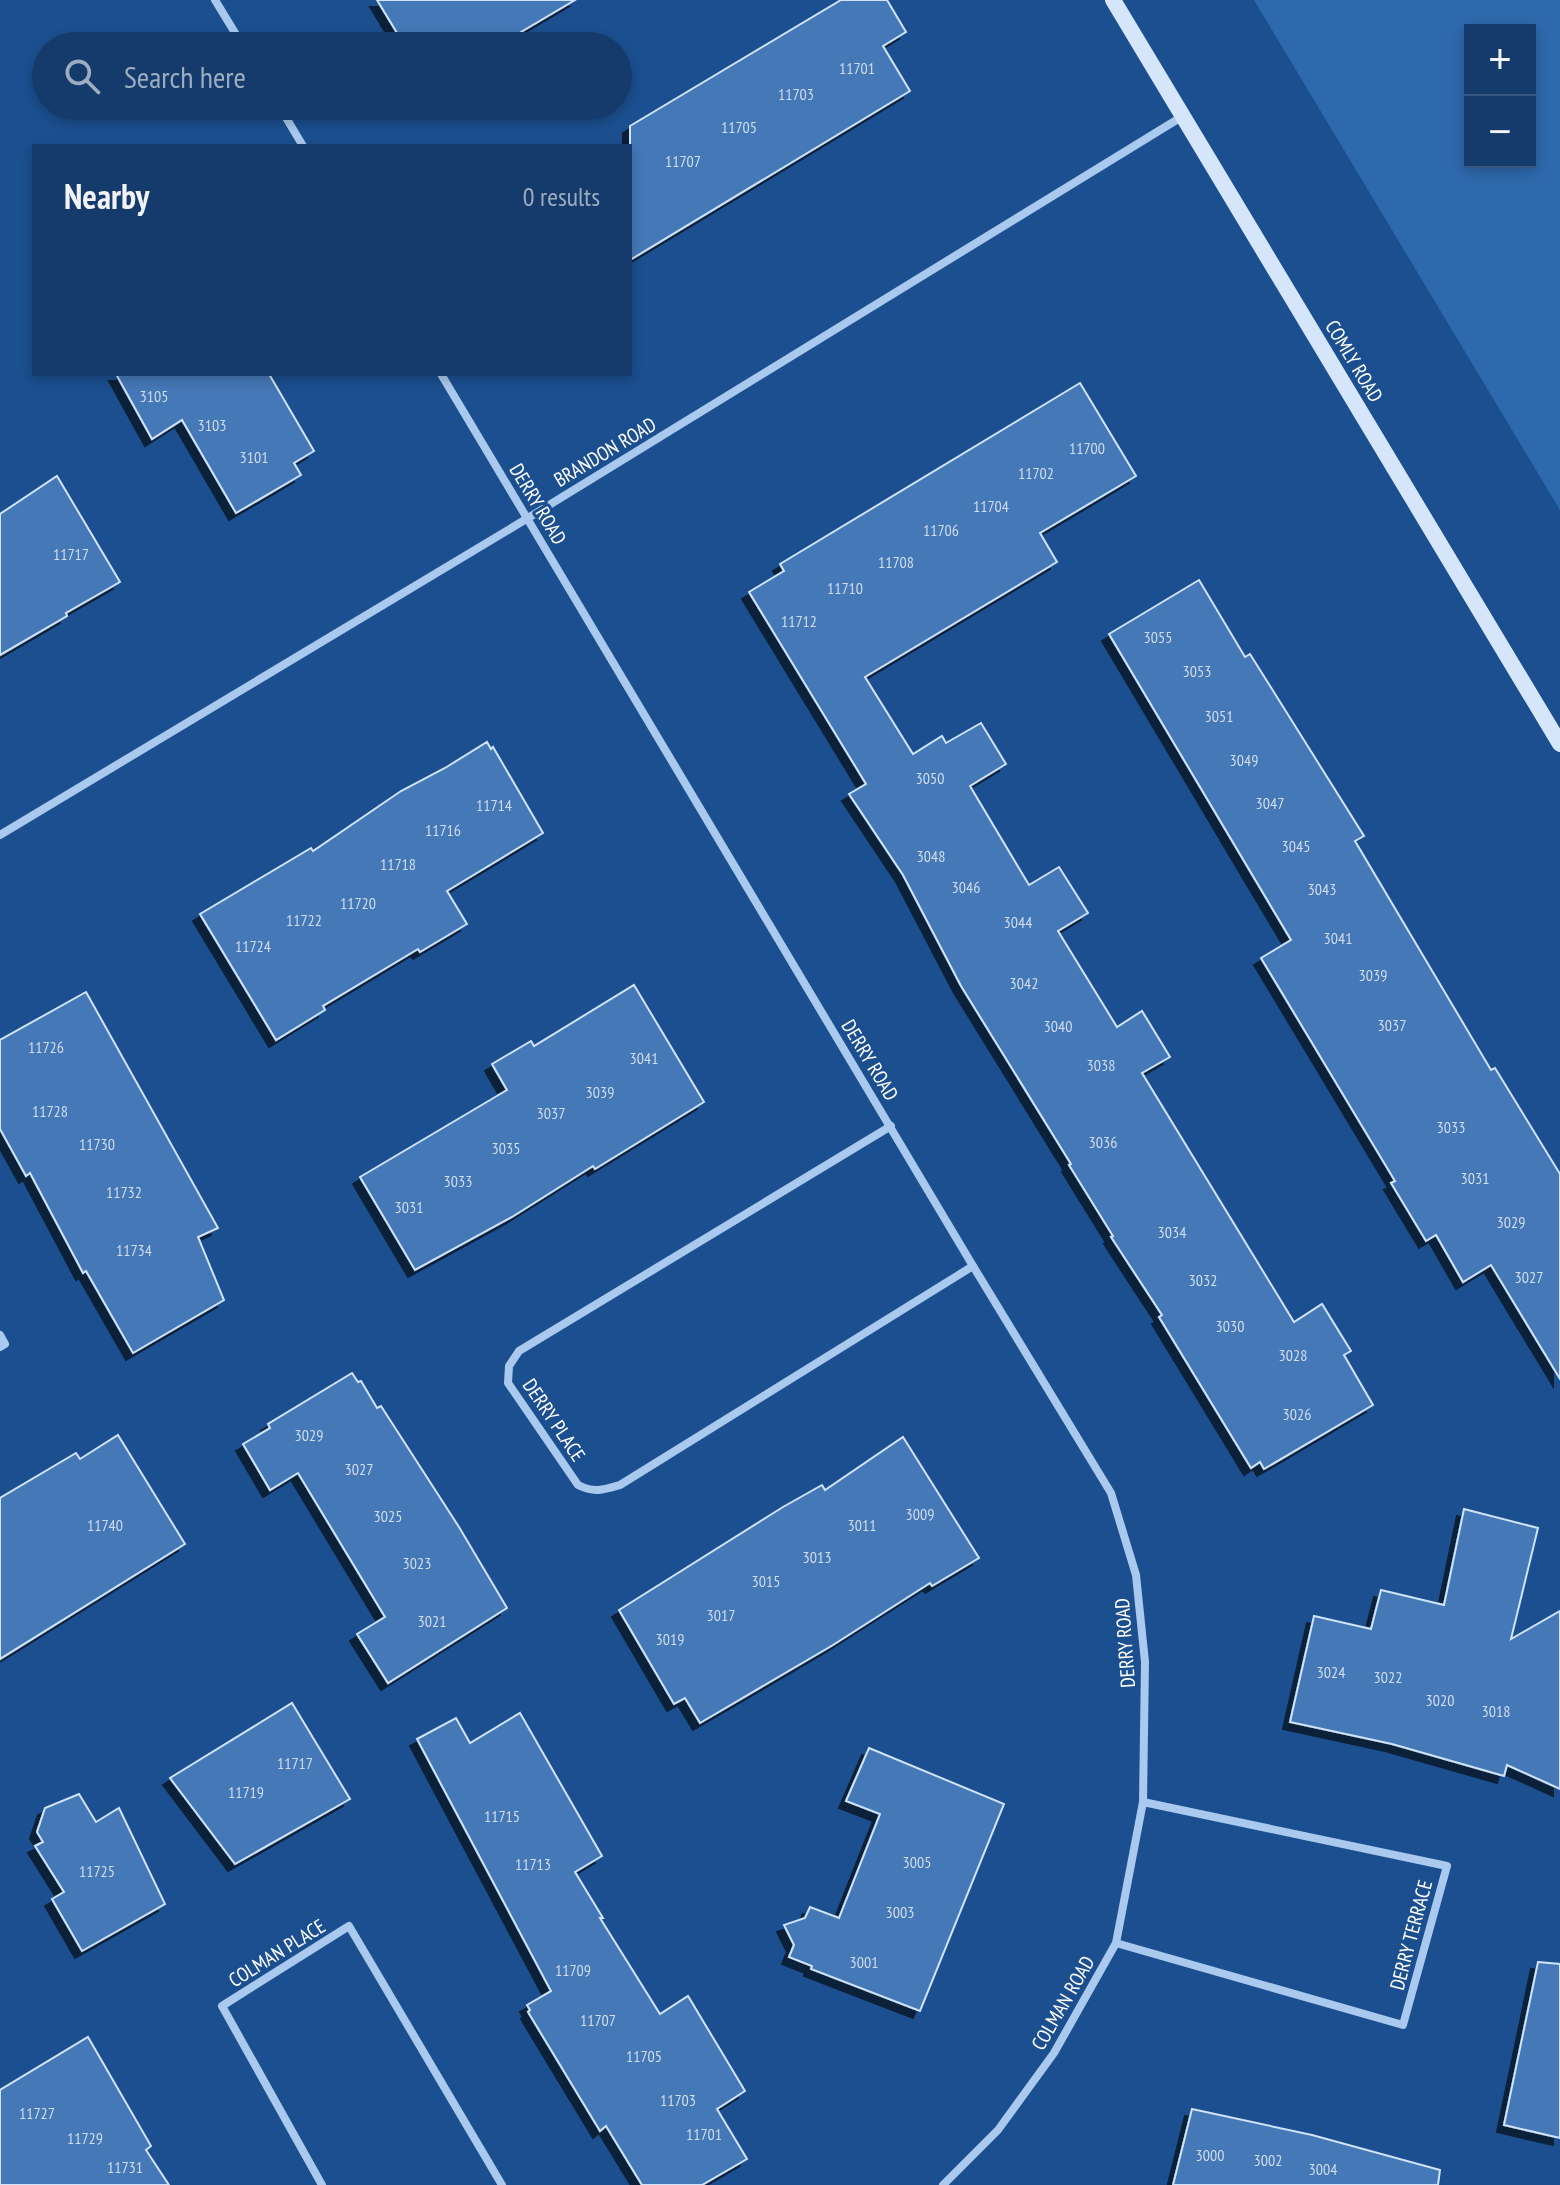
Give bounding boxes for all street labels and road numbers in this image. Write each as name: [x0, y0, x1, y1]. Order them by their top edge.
street label: COMLY ROAD: [1319, 315, 1389, 407]
street label: BRANDON ROAD: [549, 411, 661, 493]
street label: DERRY ROAD: [504, 459, 572, 549]
street label: DERRY ROAD: [836, 1015, 904, 1105]
street label: DERRY PLACE: [517, 1374, 591, 1466]
street label: DERRY ROAD: [1109, 1597, 1141, 1689]
street label: DERRY TERRACE: [1384, 1877, 1438, 1993]
street label: COLMAN PLACE: [224, 1913, 330, 1993]
street label: COLMAN ROAD: [1026, 1951, 1100, 2055]

